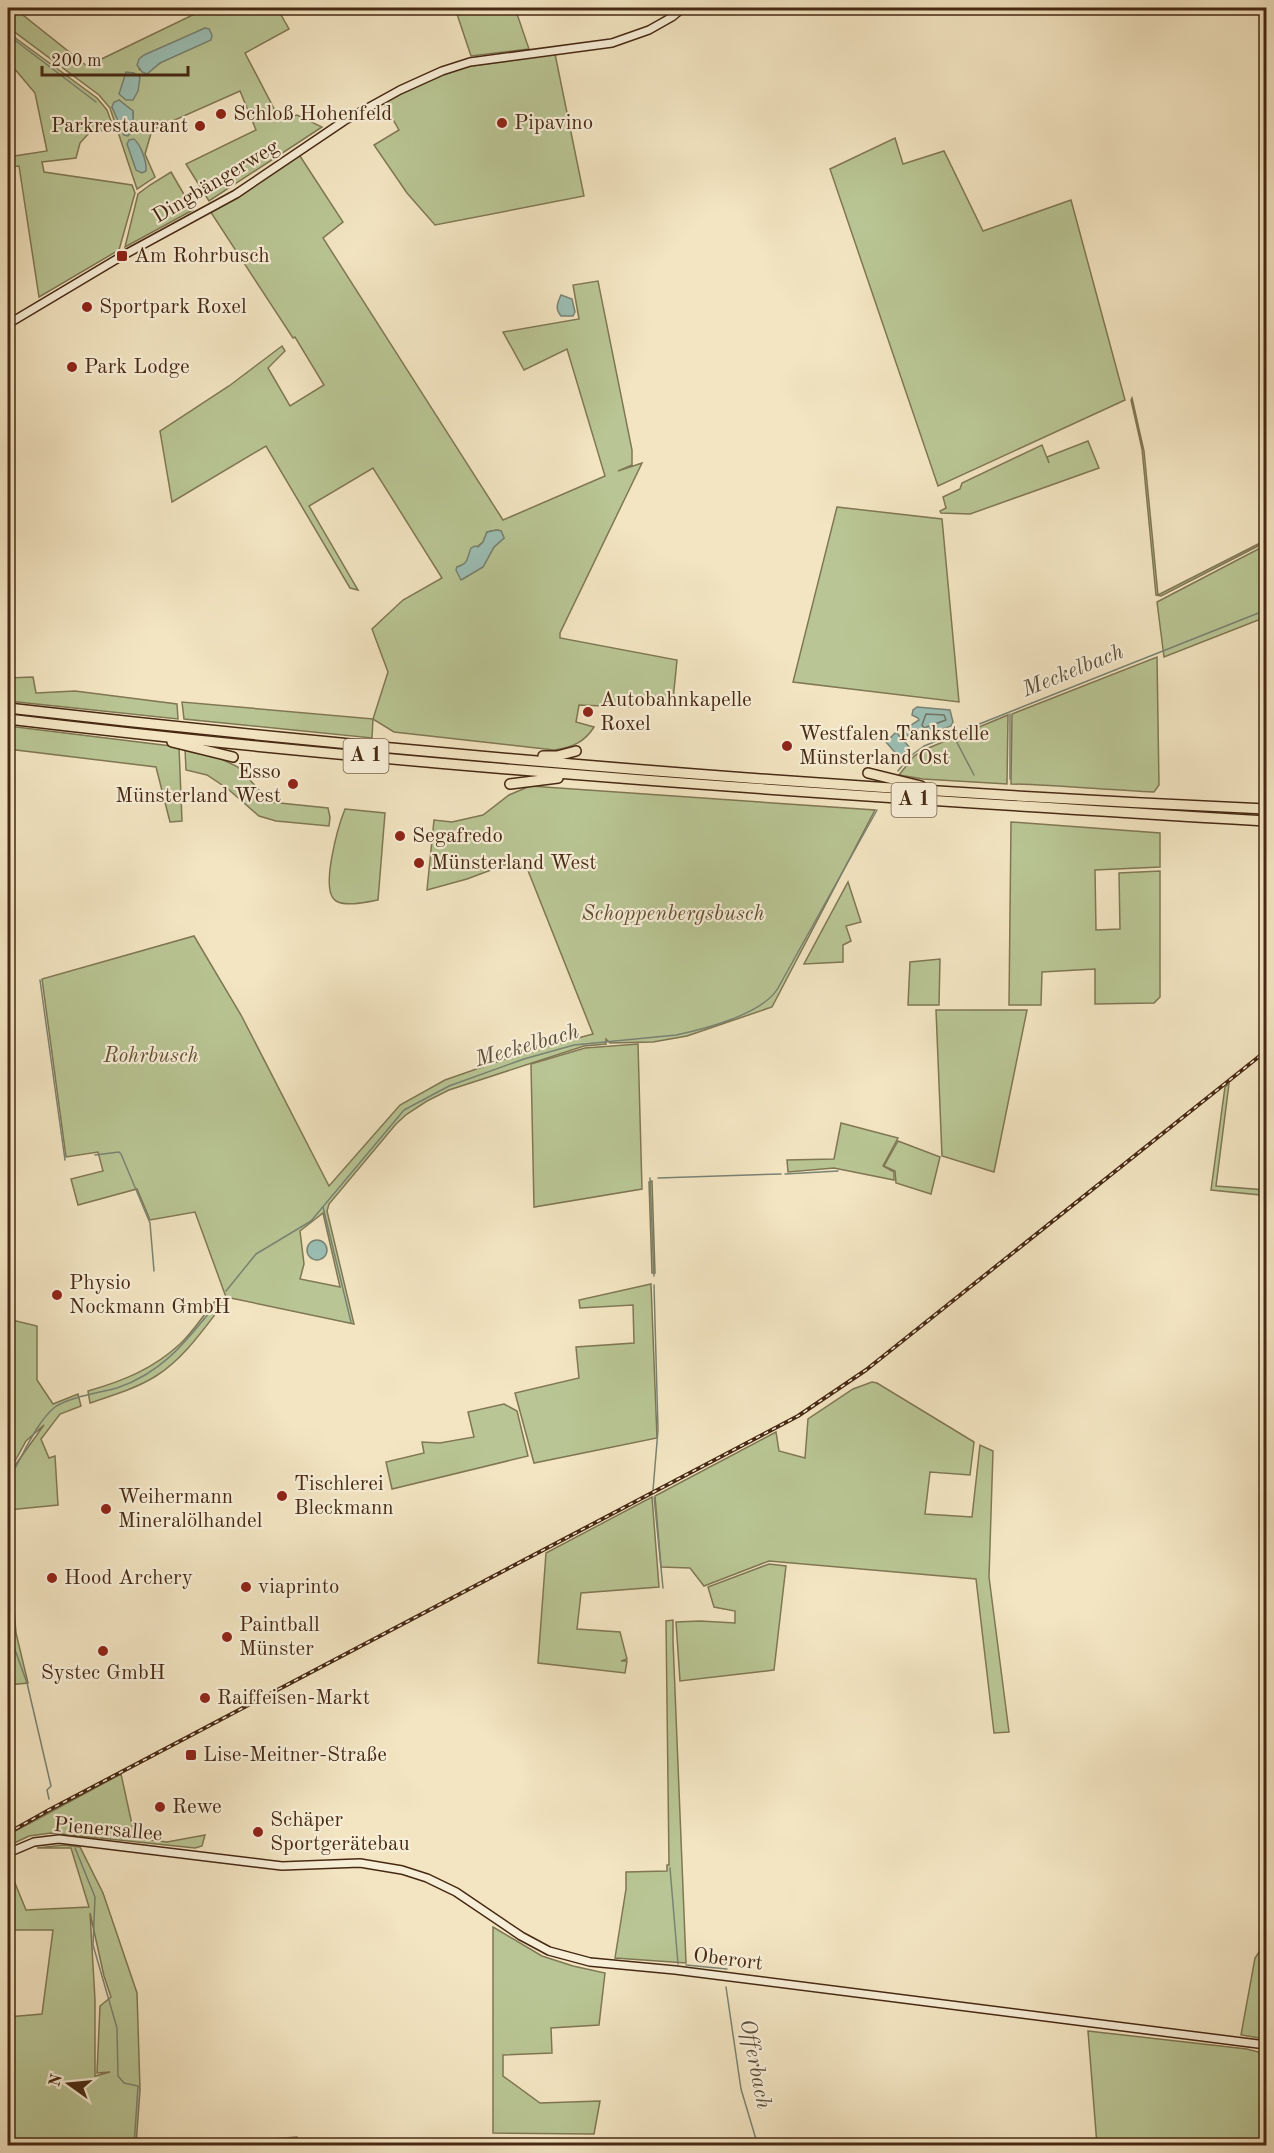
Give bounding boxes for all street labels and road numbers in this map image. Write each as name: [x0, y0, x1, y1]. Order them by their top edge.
street label: Dingbängerweg: [149, 136, 283, 228]
road number: A 1: [344, 739, 388, 773]
road number: A 1: [892, 783, 936, 817]
street label: Pienersallee: [53, 1815, 163, 1845]
street label: Oberort: [692, 1945, 764, 1975]

